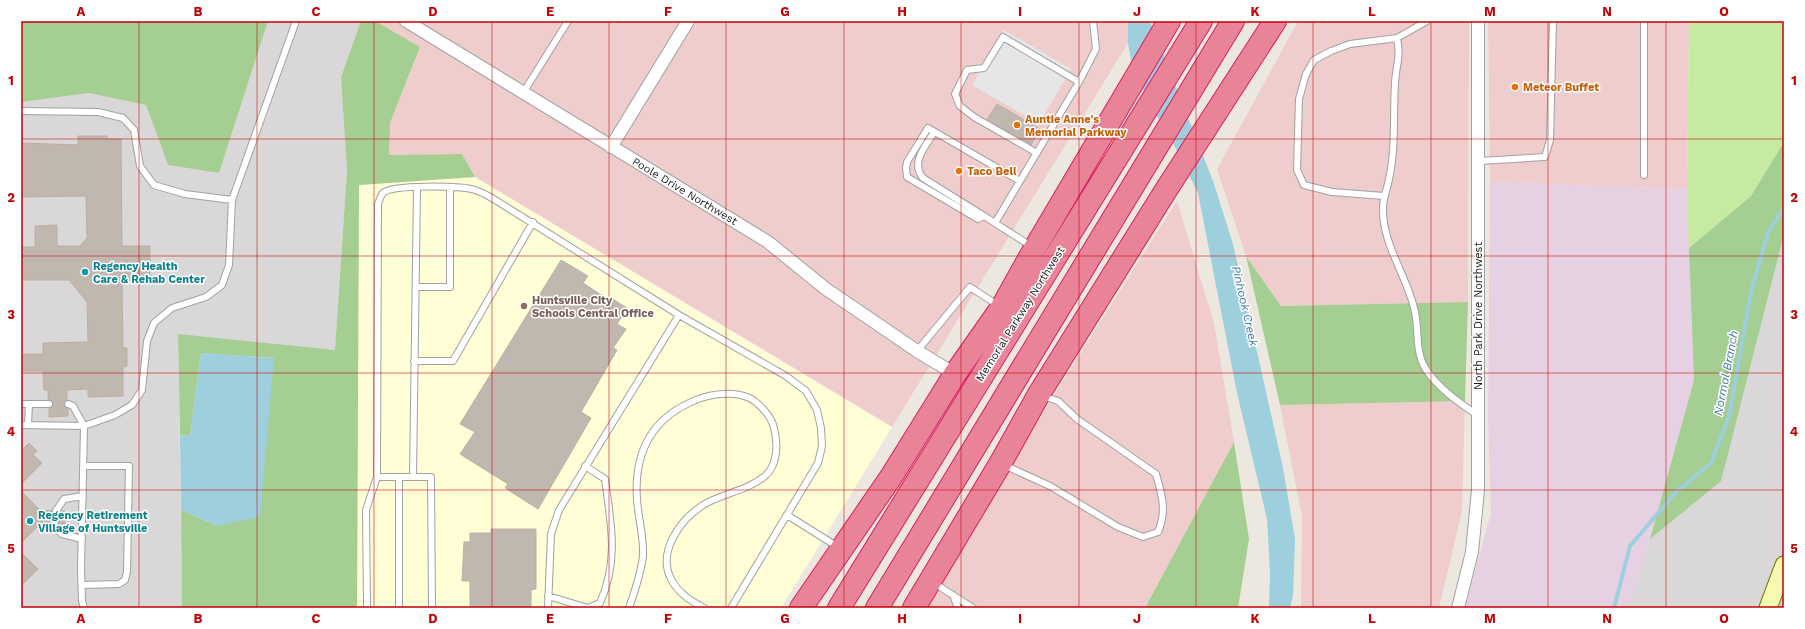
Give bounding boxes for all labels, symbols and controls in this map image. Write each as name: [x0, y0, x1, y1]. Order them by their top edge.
text: A: [77, 4, 86, 19]
text: B: [194, 4, 203, 19]
text: C: [312, 4, 321, 19]
text: D: [428, 4, 438, 19]
text: E: [546, 4, 554, 19]
text: F: [664, 4, 672, 19]
text: G: [780, 4, 790, 19]
text: H: [897, 4, 907, 19]
text: I: [1018, 4, 1022, 19]
text: J: [1133, 4, 1141, 19]
text: K: [1250, 4, 1260, 19]
text: L: [1368, 4, 1376, 19]
text: M: [1484, 4, 1496, 19]
text: N: [1602, 4, 1612, 19]
text: O: [1719, 4, 1729, 19]
text: 1: [8, 73, 14, 88]
text: 1: [1791, 73, 1797, 88]
place label: Meteor Buffet: [1523, 81, 1599, 94]
marker: Meteor Buffet: [1510, 82, 1520, 92]
place label: Auntie Anne's Memorial Parkway: [1025, 113, 1127, 139]
marker: Auntie Anne's Memorial Parkway: [1012, 120, 1022, 130]
street label: Poole Drive Northwest: [630, 155, 740, 228]
place label: Taco Bell: [967, 165, 1017, 178]
marker: Taco Bell: [954, 166, 964, 176]
text: 2: [7, 190, 15, 205]
text: 2: [1790, 190, 1798, 205]
street label: North Park Drive Northwest: [1472, 242, 1485, 390]
street label: Memorial Parkway Northwest: [973, 244, 1068, 384]
place label: Regency Health Care & Rehab Center: [93, 260, 205, 286]
water label: Pinhook Creek: [1229, 264, 1261, 348]
marker: Regency Health Care & Rehab Center: [80, 267, 90, 277]
place label: Huntsville City Schools Central Office: [532, 294, 654, 320]
marker: Huntsville City Schools Central Office: [519, 301, 529, 311]
text: 3: [7, 307, 15, 322]
text: 3: [1790, 307, 1798, 322]
water label: Normal Branch: [1711, 329, 1741, 417]
text: 4: [7, 424, 16, 439]
text: 4: [1790, 424, 1799, 439]
place label: Regency Retirement Village of Huntsville: [38, 509, 148, 535]
marker: Regency Retirement Village of Huntsville: [25, 516, 35, 526]
text: 5: [7, 541, 15, 556]
text: 5: [1790, 541, 1798, 556]
text: A: [77, 611, 86, 626]
text: B: [194, 611, 203, 626]
text: C: [312, 611, 321, 626]
text: D: [428, 611, 438, 626]
text: E: [546, 611, 554, 626]
text: F: [664, 611, 672, 626]
text: G: [780, 611, 790, 626]
text: H: [897, 611, 907, 626]
text: I: [1018, 611, 1022, 626]
text: J: [1133, 611, 1141, 626]
text: K: [1250, 611, 1260, 626]
text: L: [1368, 611, 1376, 626]
text: M: [1484, 611, 1496, 626]
text: N: [1602, 611, 1612, 626]
text: O: [1719, 611, 1729, 626]

